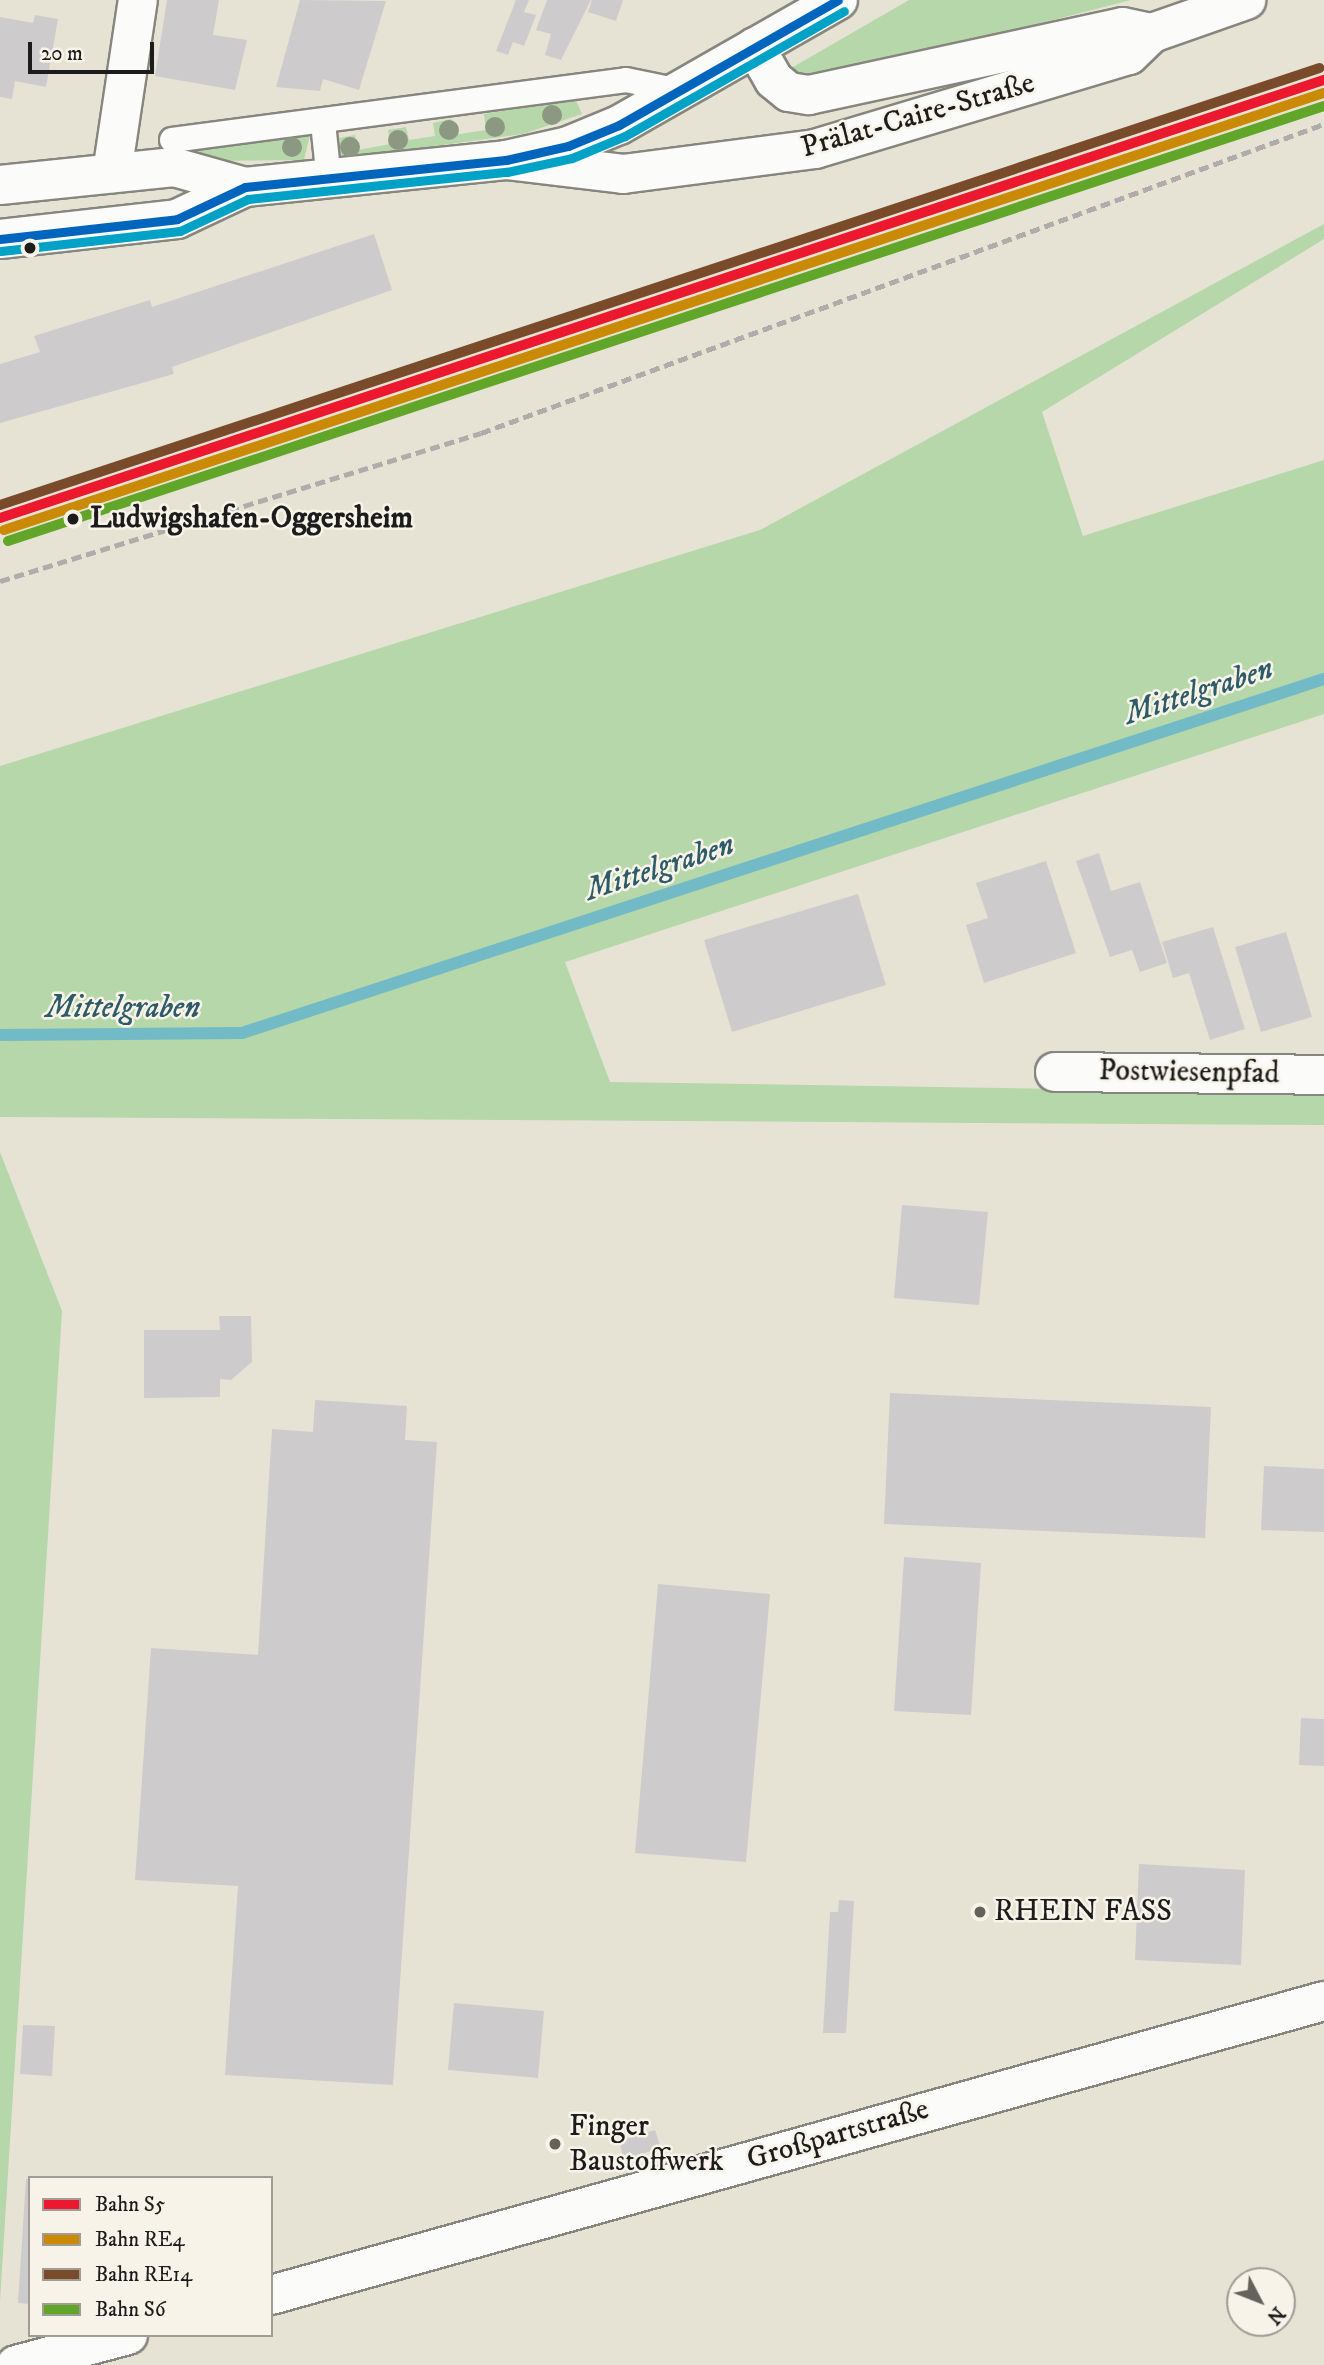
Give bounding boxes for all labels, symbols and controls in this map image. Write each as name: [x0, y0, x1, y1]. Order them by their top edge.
scale bar: [32, 28, 158, 72]
text: 20 m: [41, 41, 83, 67]
street label: Prälat-Caire-Straße: [797, 66, 1039, 166]
unlabelled marker: [23, 241, 37, 255]
place label: Ludwigshafen-Oggersheim: [90, 501, 413, 537]
marker: Ludwigshafen-Oggersheim: [62, 508, 84, 530]
water label: Mittelgraben: [1120, 650, 1278, 734]
water label: Mittelgraben: [581, 826, 739, 910]
water label: Mittelgraben: [46, 989, 200, 1027]
street label: Postwiesenpfad: [1098, 1053, 1280, 1093]
place label: RHEIN FASS: [994, 1894, 1172, 1930]
marker: RHEIN FASS: [972, 1904, 988, 1920]
street label: Großpartstraße: [743, 2092, 933, 2178]
place label: Finger Baustoffwerk: [569, 2109, 724, 2180]
marker: Finger Baustoffwerk: [547, 2136, 563, 2152]
legend: [28, 2176, 273, 2337]
text: Bahn S5: [95, 2192, 165, 2218]
text: Bahn RE4: [95, 2227, 185, 2253]
text: Bahn RE14: [95, 2262, 192, 2288]
north arrow: [1226, 2267, 1296, 2337]
text: Bahn S6: [95, 2297, 166, 2323]
text: N: [1262, 2302, 1289, 2329]

